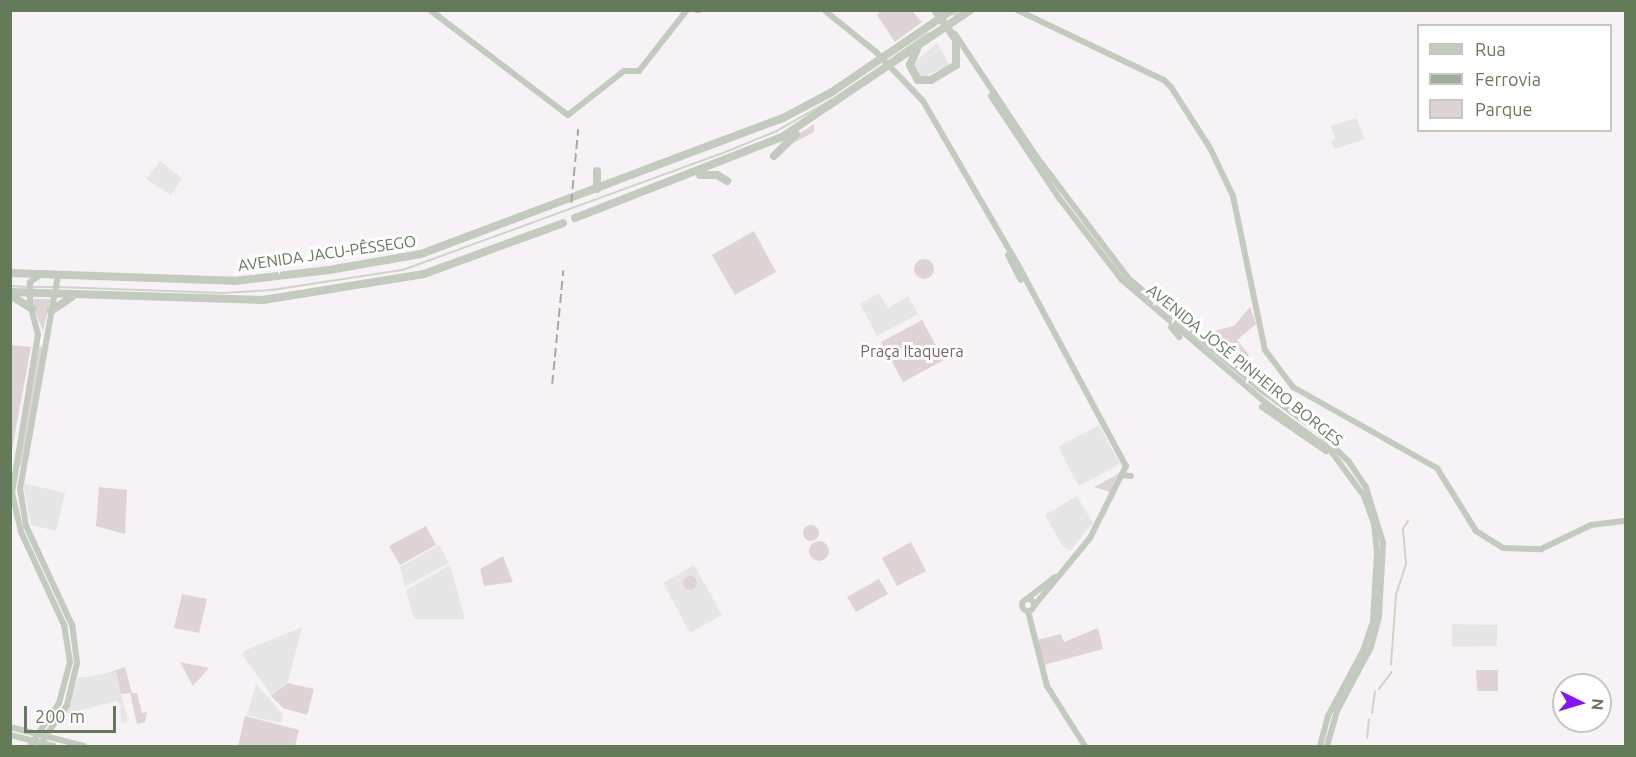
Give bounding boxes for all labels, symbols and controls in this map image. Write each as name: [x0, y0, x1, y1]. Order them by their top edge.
legend: [1417, 24, 1612, 132]
text: Rua: [1475, 39, 1506, 59]
text: Ferrovia: [1475, 69, 1541, 89]
text: Parque: [1475, 99, 1532, 119]
street label: AVENIDA JACU-PÊSSEGO: [237, 231, 417, 275]
street label: AVENIDA JOSÉ PINHEIRO BORGES: [1143, 280, 1347, 450]
park label: Praça Itaquera: [860, 341, 964, 361]
north arrow: [1552, 673, 1612, 733]
scale bar: [27, 694, 118, 732]
text: N: [1588, 698, 1607, 711]
text: 200 m: [35, 706, 85, 726]

